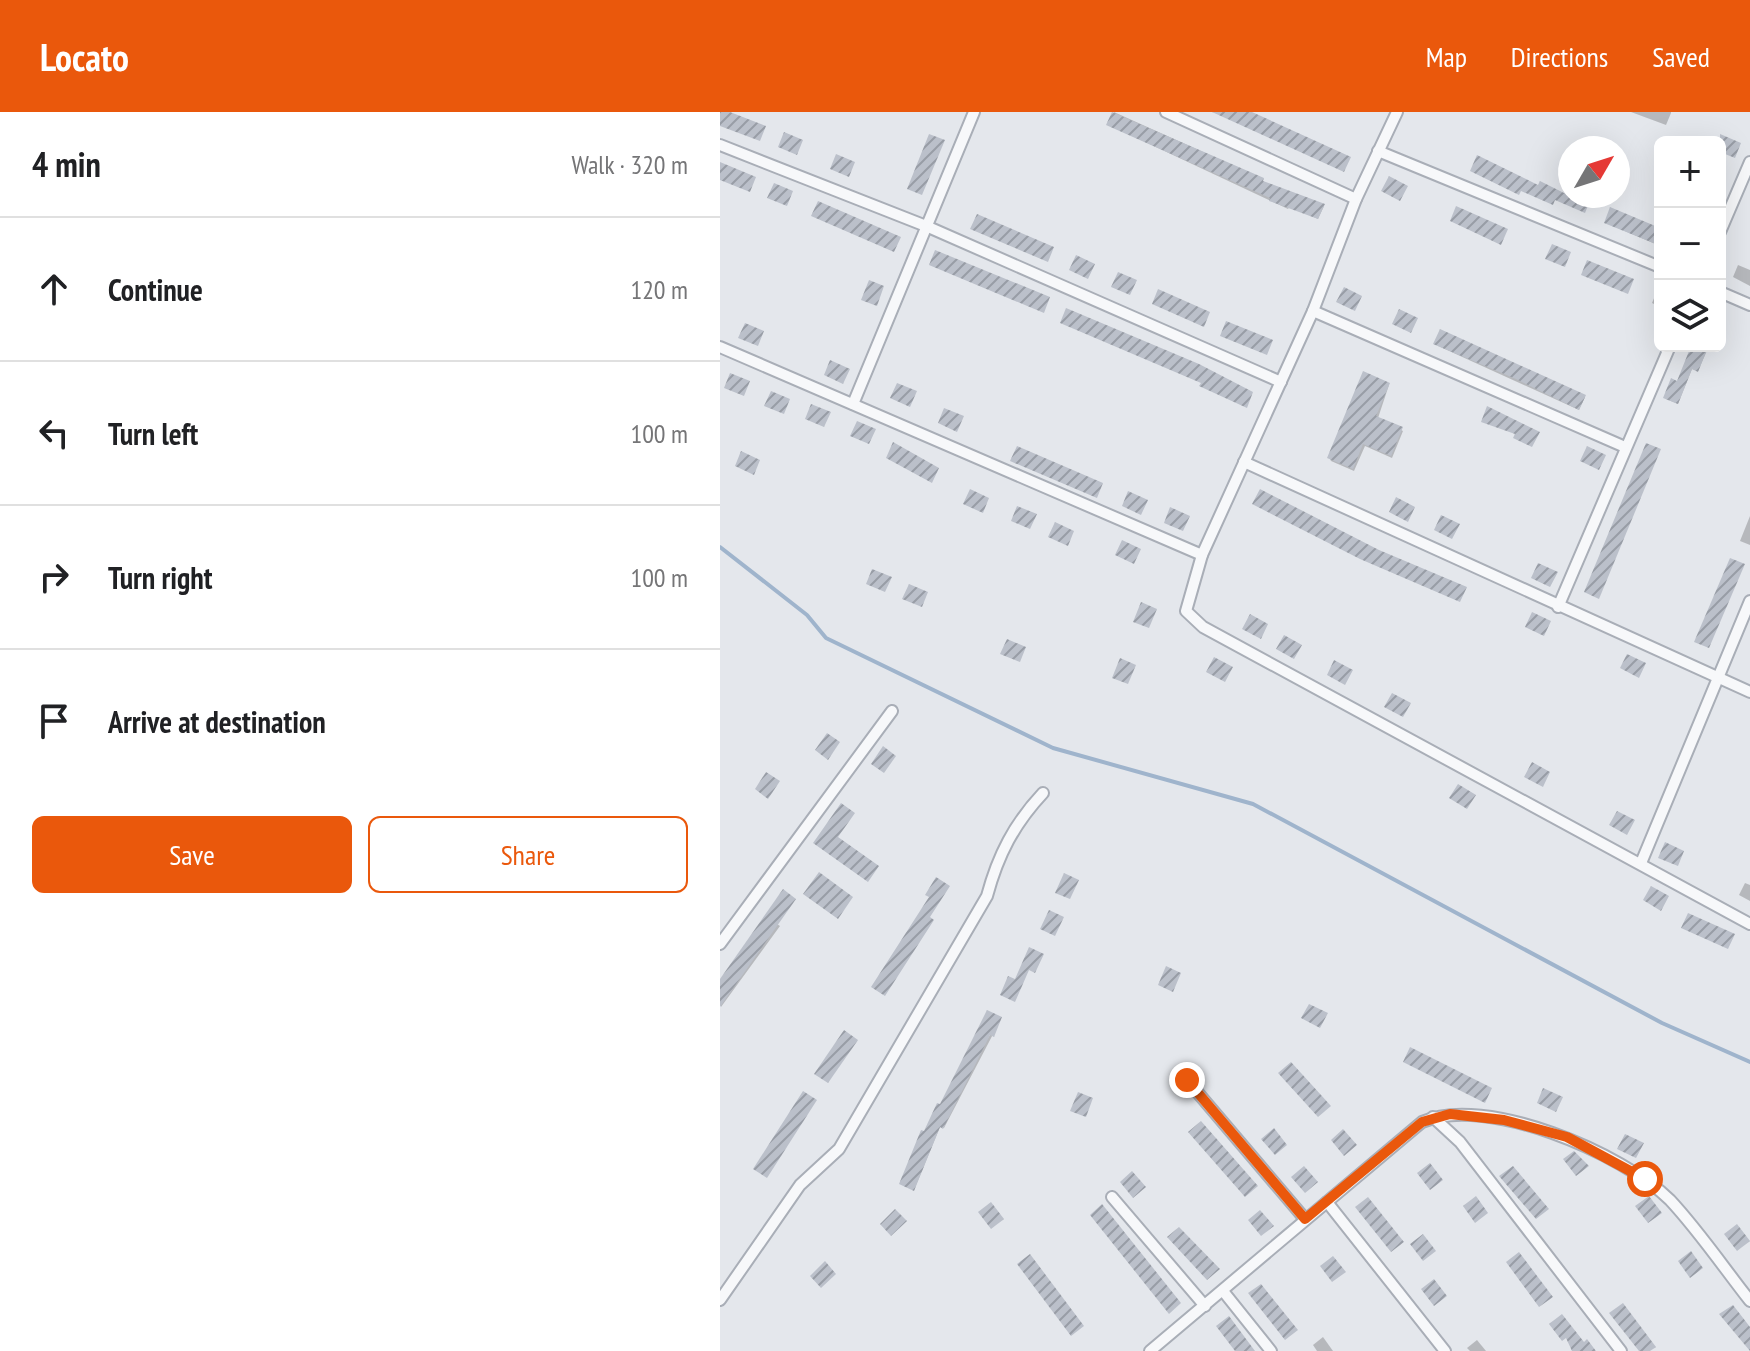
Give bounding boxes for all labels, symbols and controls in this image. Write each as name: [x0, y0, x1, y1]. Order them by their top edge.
text: Locato: [40, 32, 129, 81]
text: Map: [1426, 38, 1467, 75]
text: Directions: [1511, 38, 1608, 75]
text: Saved: [1652, 38, 1710, 75]
north arrow: [1558, 136, 1630, 208]
map controls: [1654, 136, 1726, 352]
button: +: [1654, 136, 1726, 208]
text: 4 min: [32, 142, 101, 186]
text: Walk · 320 m: [571, 148, 688, 181]
button: −: [1654, 208, 1726, 280]
icon: ahead: [32, 267, 76, 311]
text: Continue: [108, 270, 203, 309]
text: 120 m: [630, 273, 688, 306]
button: layers: [1654, 280, 1726, 352]
icon: left: [32, 411, 76, 455]
text: Turn left: [108, 414, 198, 453]
text: 100 m: [630, 417, 688, 450]
icon: right: [32, 555, 76, 599]
text: Turn right: [108, 558, 212, 597]
text: 100 m: [630, 561, 688, 594]
icon: arrive: [32, 699, 76, 743]
text: Arrive at destination: [108, 702, 326, 741]
button: Save: [32, 816, 352, 893]
button: Share: [368, 816, 688, 893]
route end: [1169, 1062, 1205, 1098]
route start: [1627, 1161, 1663, 1197]

